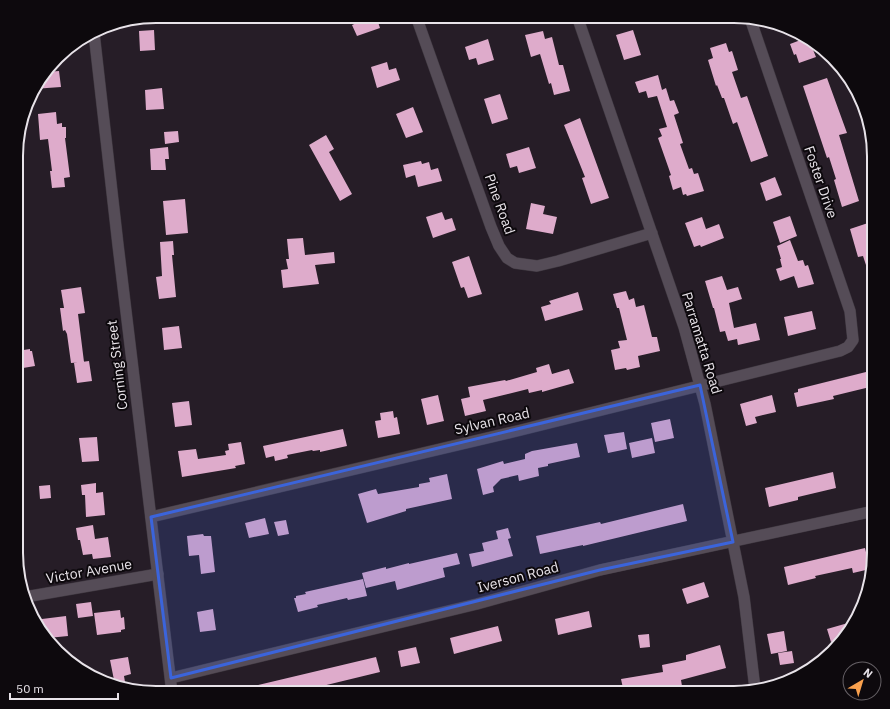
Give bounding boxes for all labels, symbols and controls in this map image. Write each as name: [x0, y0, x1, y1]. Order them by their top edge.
street label: Foster Drive: [800, 143, 842, 221]
street label: Pine Road: [481, 171, 519, 237]
street label: Parramatta Road: [678, 290, 726, 396]
street label: Corning Street: [103, 319, 131, 411]
street label: Sylvan Road: [453, 404, 531, 438]
street label: Victor Avenue: [45, 555, 134, 587]
street label: Iverson Road: [475, 558, 561, 596]
north arrow: [842, 661, 882, 701]
text: N: [861, 665, 876, 681]
scale bar: [10, 675, 118, 701]
text: 50 m: [16, 681, 44, 696]

